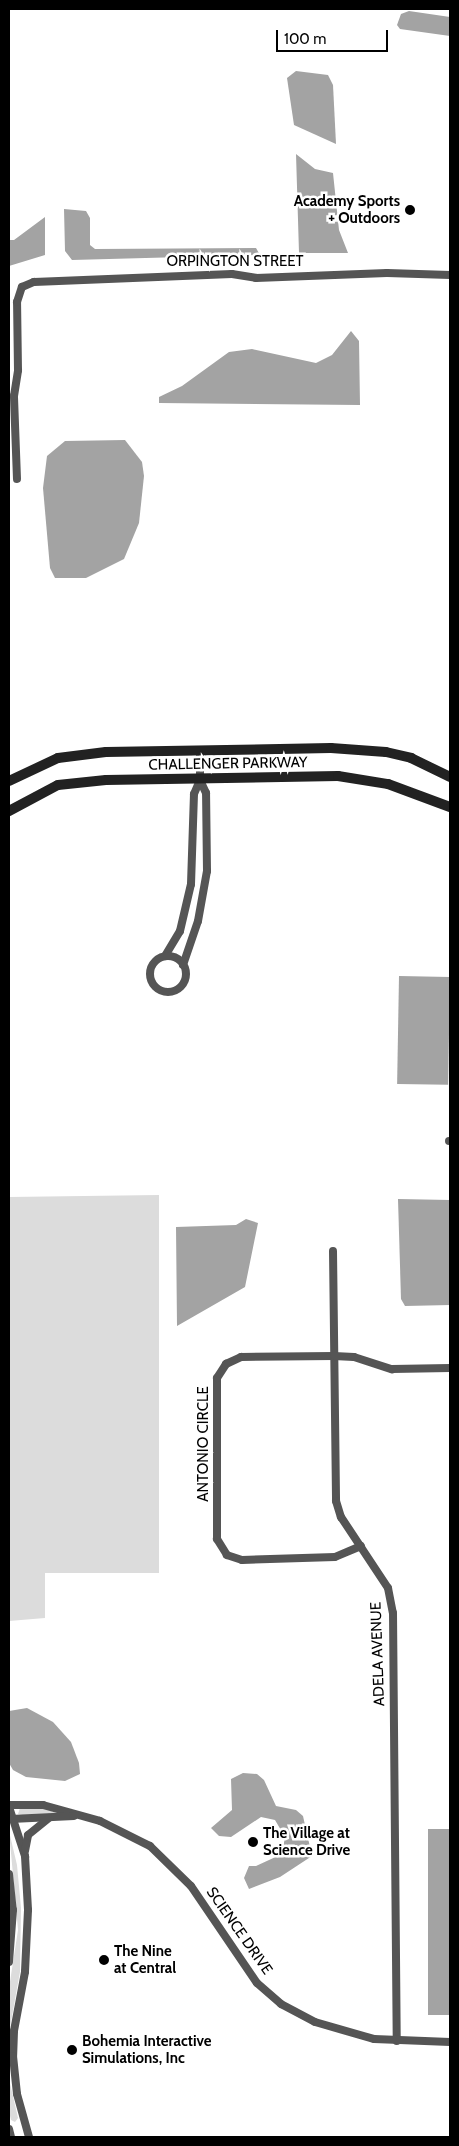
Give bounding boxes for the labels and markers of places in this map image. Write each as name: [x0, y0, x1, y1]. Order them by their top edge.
place label: Academy Sports + Outdoors: [294, 192, 400, 227]
marker: Academy Sports + Outdoors: [404, 204, 416, 216]
place label: The Village at Science Drive: [263, 1824, 350, 1859]
marker: The Village at Science Drive: [247, 1836, 259, 1848]
place label: The Nine at Central: [114, 1942, 176, 1977]
marker: The Nine at Central: [98, 1954, 110, 1966]
place label: Bohemia Interactive Simulations, Inc: [82, 2032, 212, 2067]
marker: Bohemia Interactive Simulations, Inc: [66, 2044, 78, 2056]

